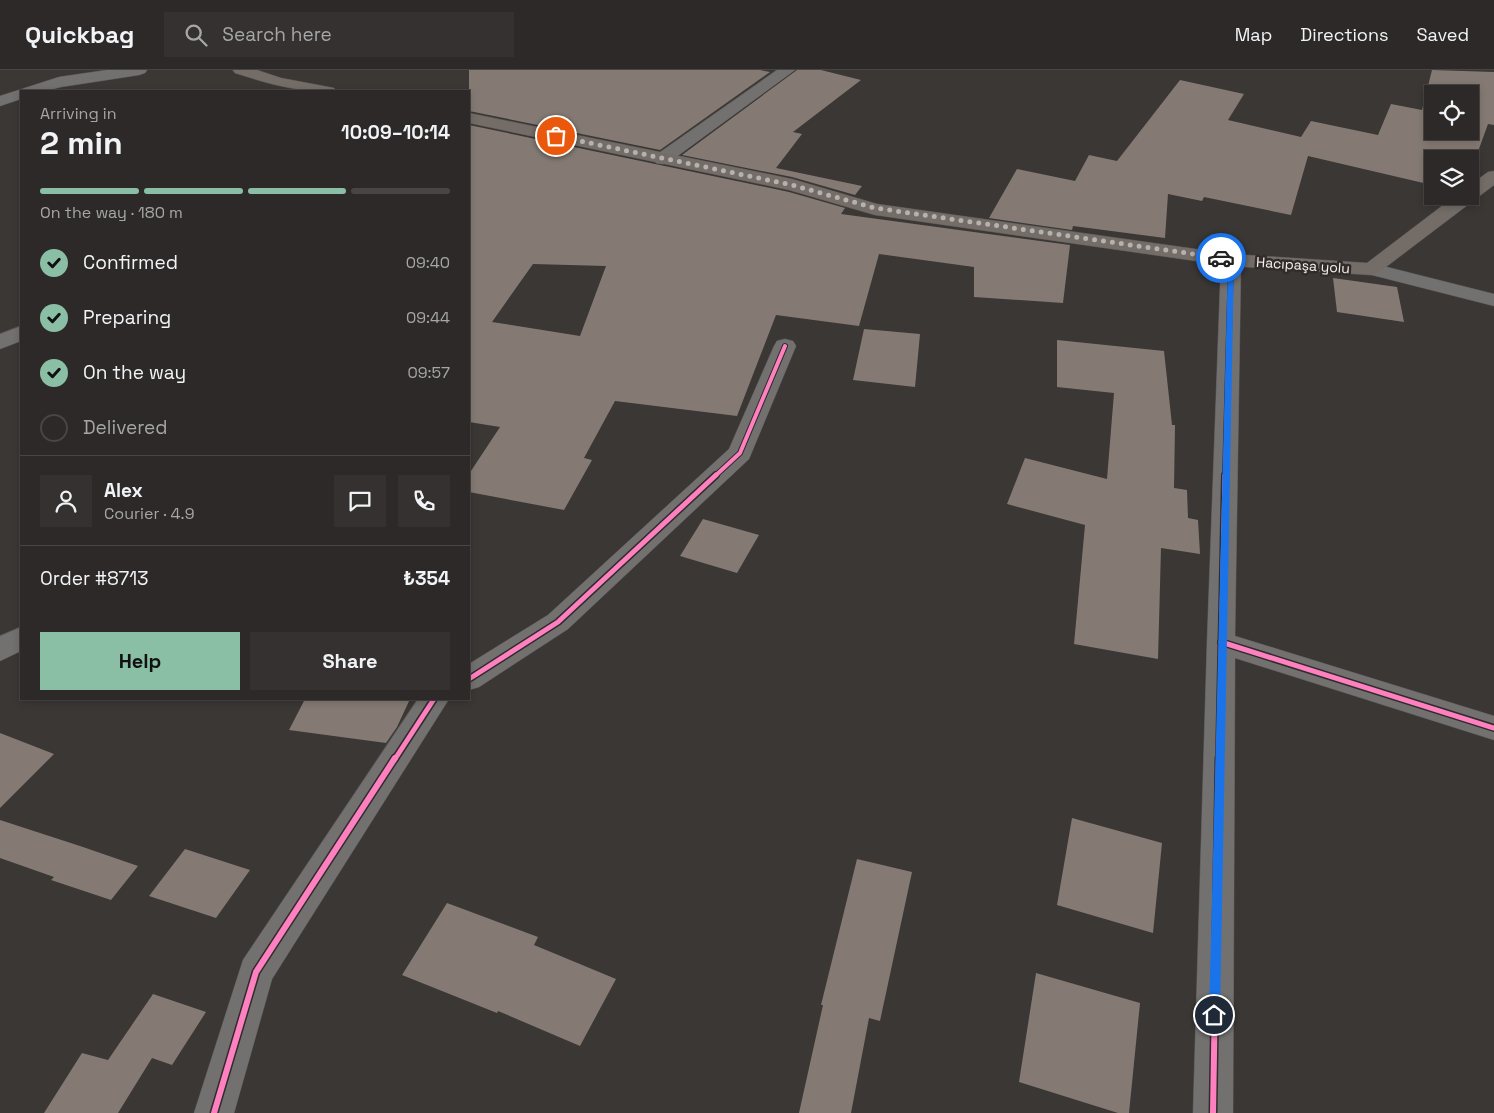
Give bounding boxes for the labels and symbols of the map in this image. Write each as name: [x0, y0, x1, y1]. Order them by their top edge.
pin: [535, 115, 577, 157]
courier: [1196, 233, 1246, 283]
street label: Hacıpaşa yolu: [1255, 253, 1351, 277]
pin: [1193, 994, 1235, 1036]

